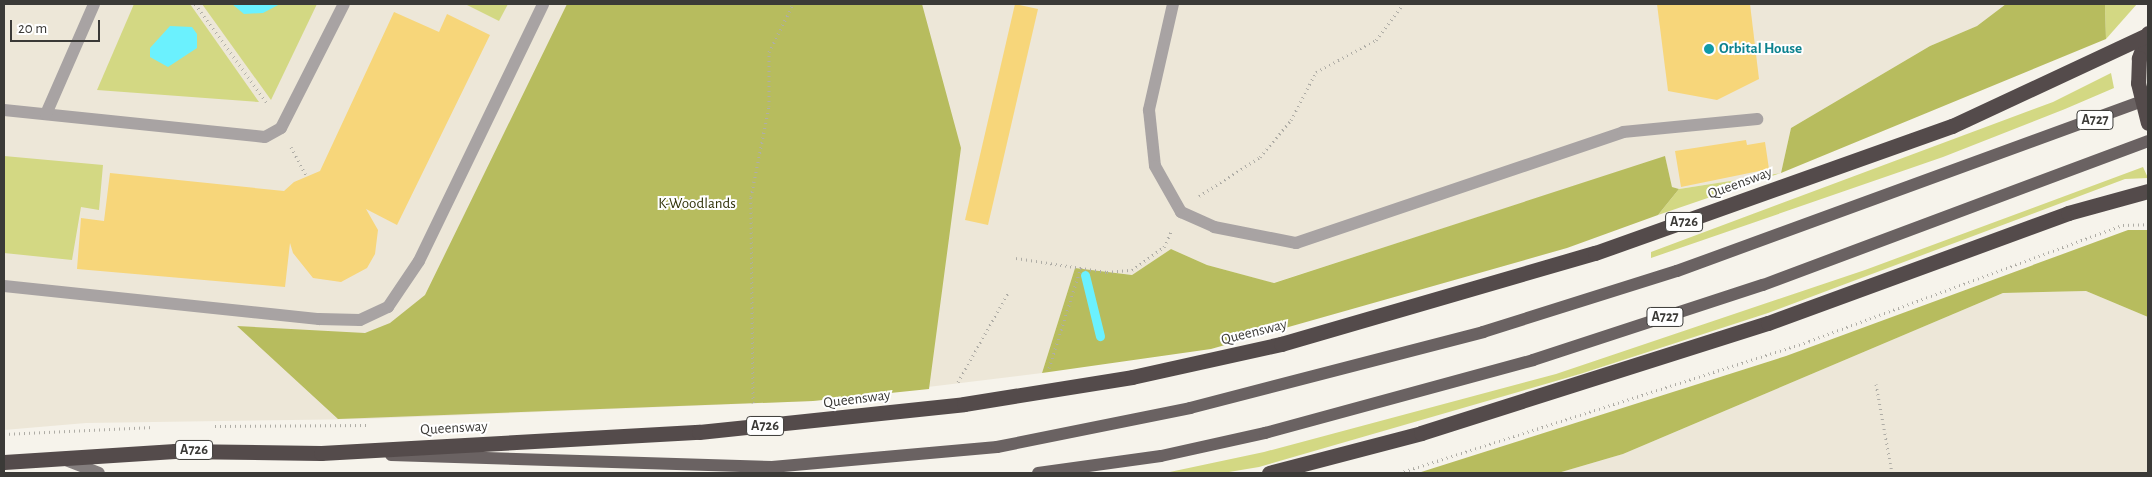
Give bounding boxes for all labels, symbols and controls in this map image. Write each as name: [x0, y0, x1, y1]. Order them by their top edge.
scale bar: [12, 10, 102, 42]
text: 20 m: [18, 21, 47, 36]
place label: Orbital House: [1719, 40, 1802, 58]
marker: Orbital House: [1703, 43, 1715, 55]
road number: A727: [2076, 108, 2114, 132]
street label: Queensway: [1705, 163, 1775, 203]
park label: K-Woodlands: [658, 195, 736, 213]
road number: A726: [1664, 210, 1704, 233]
road number: A727: [1646, 306, 1684, 328]
street label: Queensway: [1219, 315, 1289, 349]
street label: Queensway: [822, 386, 892, 412]
road number: A726: [745, 414, 785, 438]
street label: Queensway: [420, 417, 488, 439]
road number: A726: [174, 438, 214, 462]

